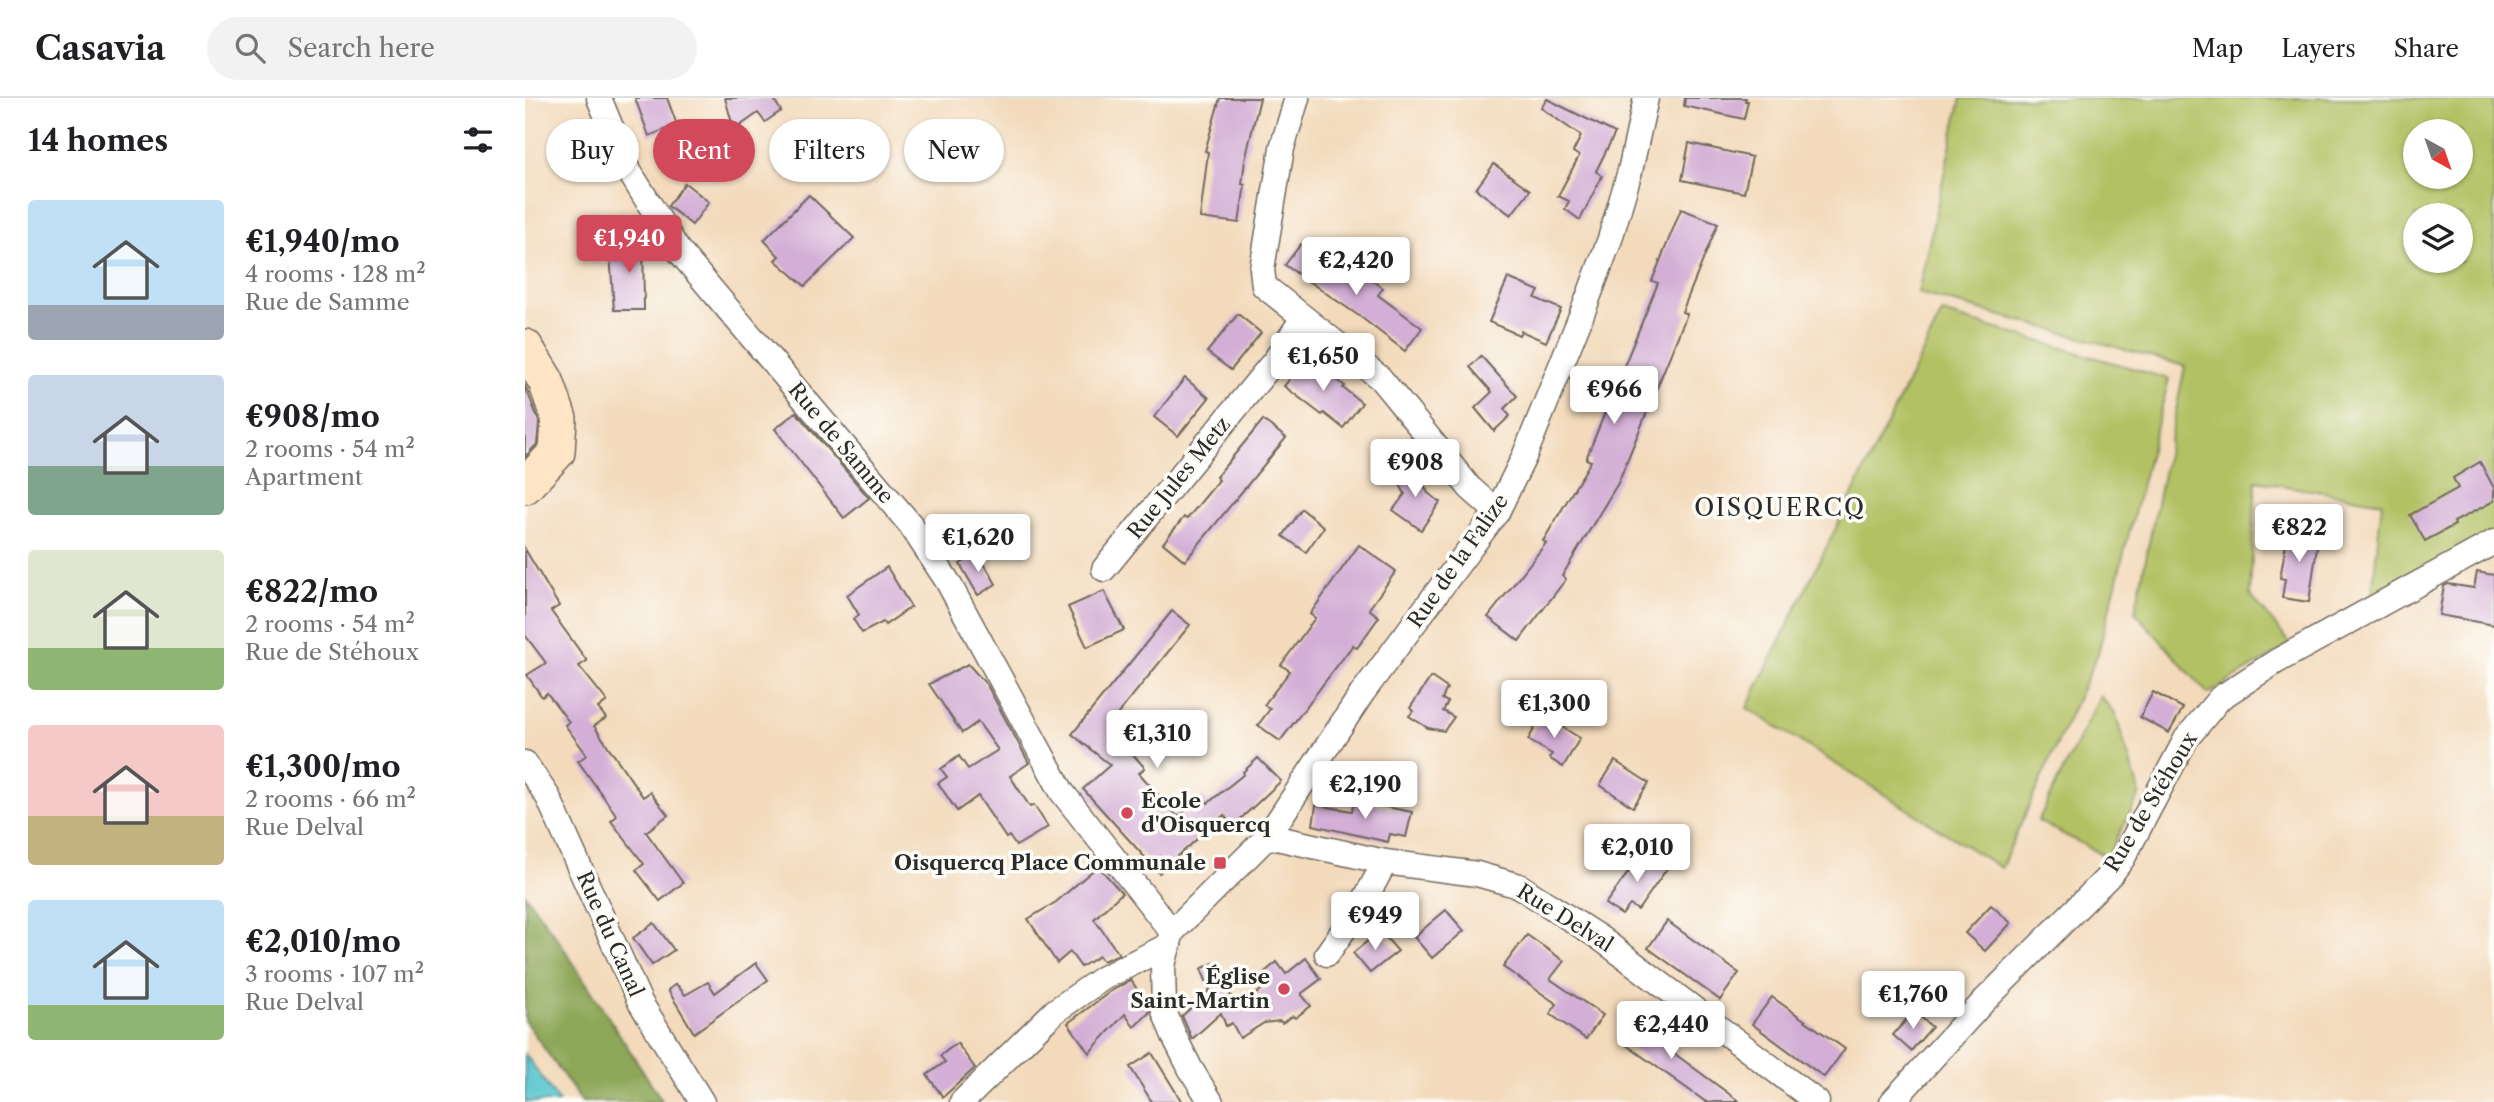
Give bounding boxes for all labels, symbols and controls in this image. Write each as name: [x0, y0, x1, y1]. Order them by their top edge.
search box: [207, 17, 697, 80]
text: Casavia: [35, 28, 165, 69]
icon: search: [231, 29, 269, 67]
text: Search here: [287, 32, 435, 64]
text: Map: [2192, 34, 2243, 63]
text: Layers: [2281, 34, 2356, 63]
text: Share: [2394, 34, 2459, 63]
chip: Buy: [546, 119, 639, 182]
chip: Rent: [653, 119, 755, 182]
chip: Filters: [769, 119, 890, 182]
chip: New: [904, 119, 1004, 182]
north arrow: [2403, 119, 2473, 189]
map controls: [2403, 119, 2473, 273]
icon: filters: [459, 121, 497, 159]
text: 14 homes: [28, 122, 168, 159]
button: layers: [2403, 203, 2473, 273]
pin: €1,940: [572, 216, 686, 275]
text: €1,940/mo: [245, 223, 400, 260]
text: €1,940: [593, 224, 665, 252]
icon: home: [84, 228, 168, 312]
pin: €2,420: [1299, 238, 1413, 297]
text: €2,420: [1318, 246, 1394, 274]
text: 4 rooms · 128 m²: [245, 260, 426, 288]
text: Rue de Samme: [245, 288, 410, 316]
pin: €1,650: [1266, 334, 1380, 393]
text: €1,650: [1287, 342, 1359, 370]
pin: €966: [1573, 366, 1655, 426]
text: €966: [1586, 375, 1642, 403]
street label: Rue de Samme: [784, 377, 899, 508]
text: €908/mo: [245, 398, 380, 435]
icon: home: [84, 403, 168, 487]
street label: Rue Jules Metz: [1122, 412, 1235, 544]
text: 2 rooms · 54 m²: [245, 435, 415, 463]
pin: €908: [1374, 440, 1456, 499]
text: €908: [1386, 448, 1444, 476]
text: Apartment: [245, 463, 363, 491]
street label: Rue de la Falize: [1402, 489, 1513, 632]
district label: OISQUERCQ: [1694, 493, 1866, 522]
pin: €822: [2258, 504, 2340, 564]
text: €822: [2271, 513, 2327, 541]
pin: €1,620: [921, 514, 1035, 574]
text: €1,620: [941, 523, 1015, 551]
text: €822/mo: [245, 573, 378, 610]
icon: home: [84, 578, 168, 662]
text: 2 rooms · 54 m²: [245, 610, 415, 638]
text: Rue de Stéhoux: [245, 638, 419, 666]
pin: €1,300: [1497, 680, 1611, 740]
text: €1,300: [1517, 689, 1591, 717]
pin: €1,310: [1100, 710, 1214, 770]
text: €1,310: [1122, 719, 1192, 747]
street label: Rue de Stéhoux: [2099, 727, 2203, 876]
text: €1,300/mo: [245, 748, 401, 785]
icon: home: [84, 753, 168, 837]
pin: €2,190: [1308, 762, 1422, 821]
text: €2,190: [1328, 770, 1402, 798]
text: 2 rooms · 66 m²: [245, 785, 416, 813]
place label: École d'Oisquercq: [1141, 788, 1271, 837]
marker: École d'Oisquercq: [1119, 805, 1135, 821]
text: Rue Delval: [245, 813, 364, 841]
pin: €2,010: [1580, 824, 1694, 884]
text: €2,010: [1600, 833, 1674, 861]
place label: Oisquercq Place Communale: [894, 850, 1206, 875]
marker: Oisquercq Place Communale: [1212, 855, 1228, 871]
street label: Rue du Canal: [572, 867, 649, 1000]
street label: Rue Delval: [1513, 878, 1618, 957]
pin: €949: [1334, 892, 1416, 952]
text: €949: [1347, 901, 1403, 929]
text: €2,010/mo: [245, 923, 401, 960]
icon: home: [84, 928, 168, 1012]
text: 3 rooms · 107 m²: [245, 960, 424, 988]
place label: Église Saint-Martin: [1130, 964, 1271, 1013]
pin: €1,760: [1856, 972, 1970, 1031]
text: €1,760: [1878, 980, 1948, 1008]
marker: Église Saint-Martin: [1276, 981, 1292, 997]
text: Rue Delval: [245, 988, 364, 1016]
pin: €2,440: [1614, 1002, 1728, 1061]
text: €2,440: [1633, 1010, 1709, 1038]

